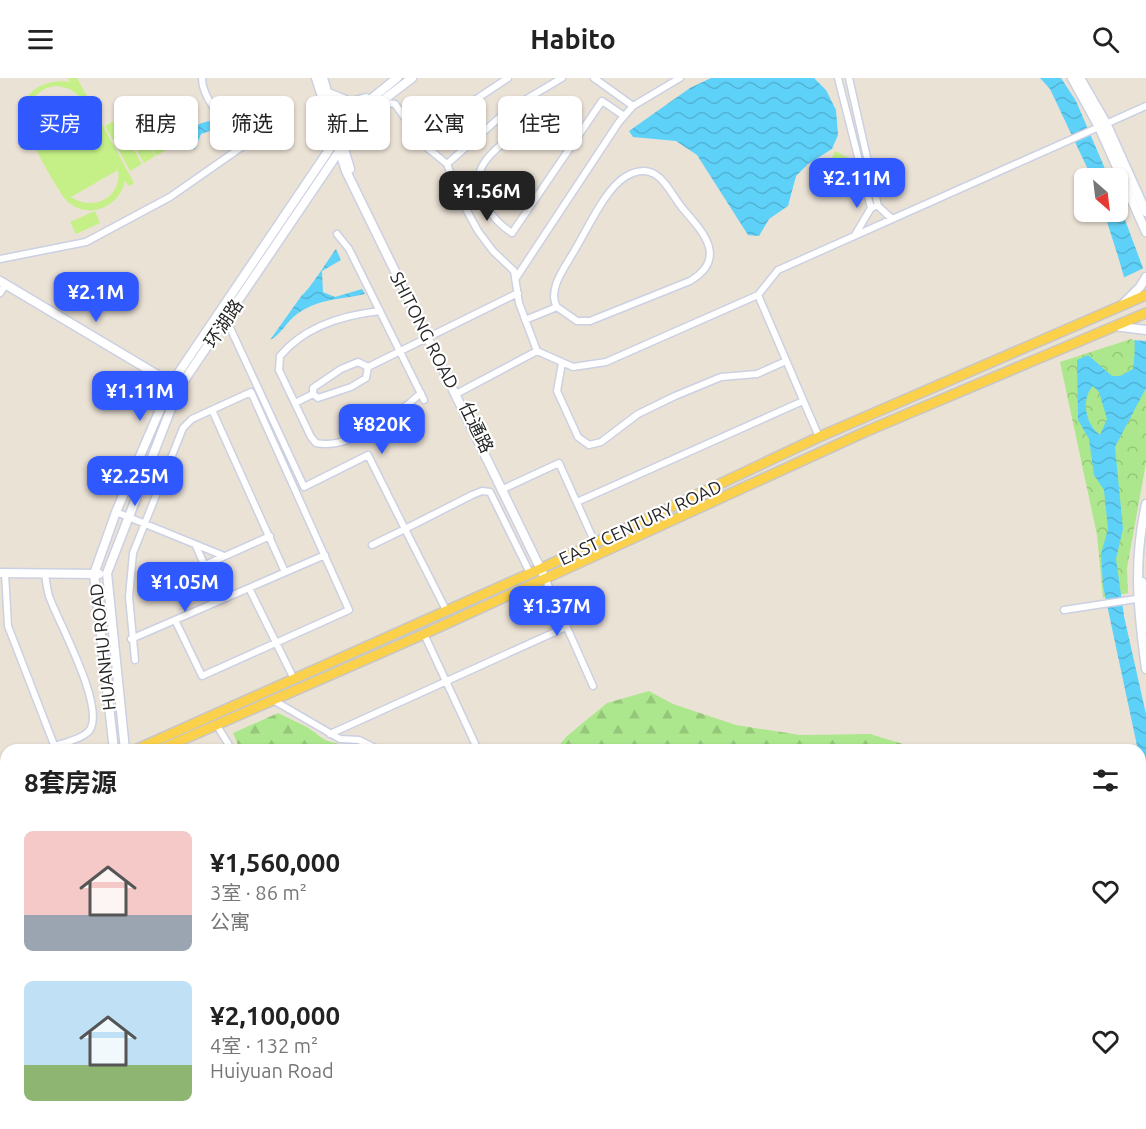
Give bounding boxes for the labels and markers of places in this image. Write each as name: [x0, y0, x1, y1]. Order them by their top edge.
pin: ¥2.11M: [808, 158, 906, 209]
pin: ¥1.56M: [438, 171, 536, 222]
pin: ¥2.1M: [54, 272, 138, 323]
pin: ¥1.11M: [91, 371, 189, 422]
pin: ¥820K: [340, 404, 424, 455]
pin: ¥2.25M: [86, 456, 184, 507]
pin: ¥1.05M: [136, 562, 234, 613]
pin: ¥1.37M: [508, 586, 606, 637]

